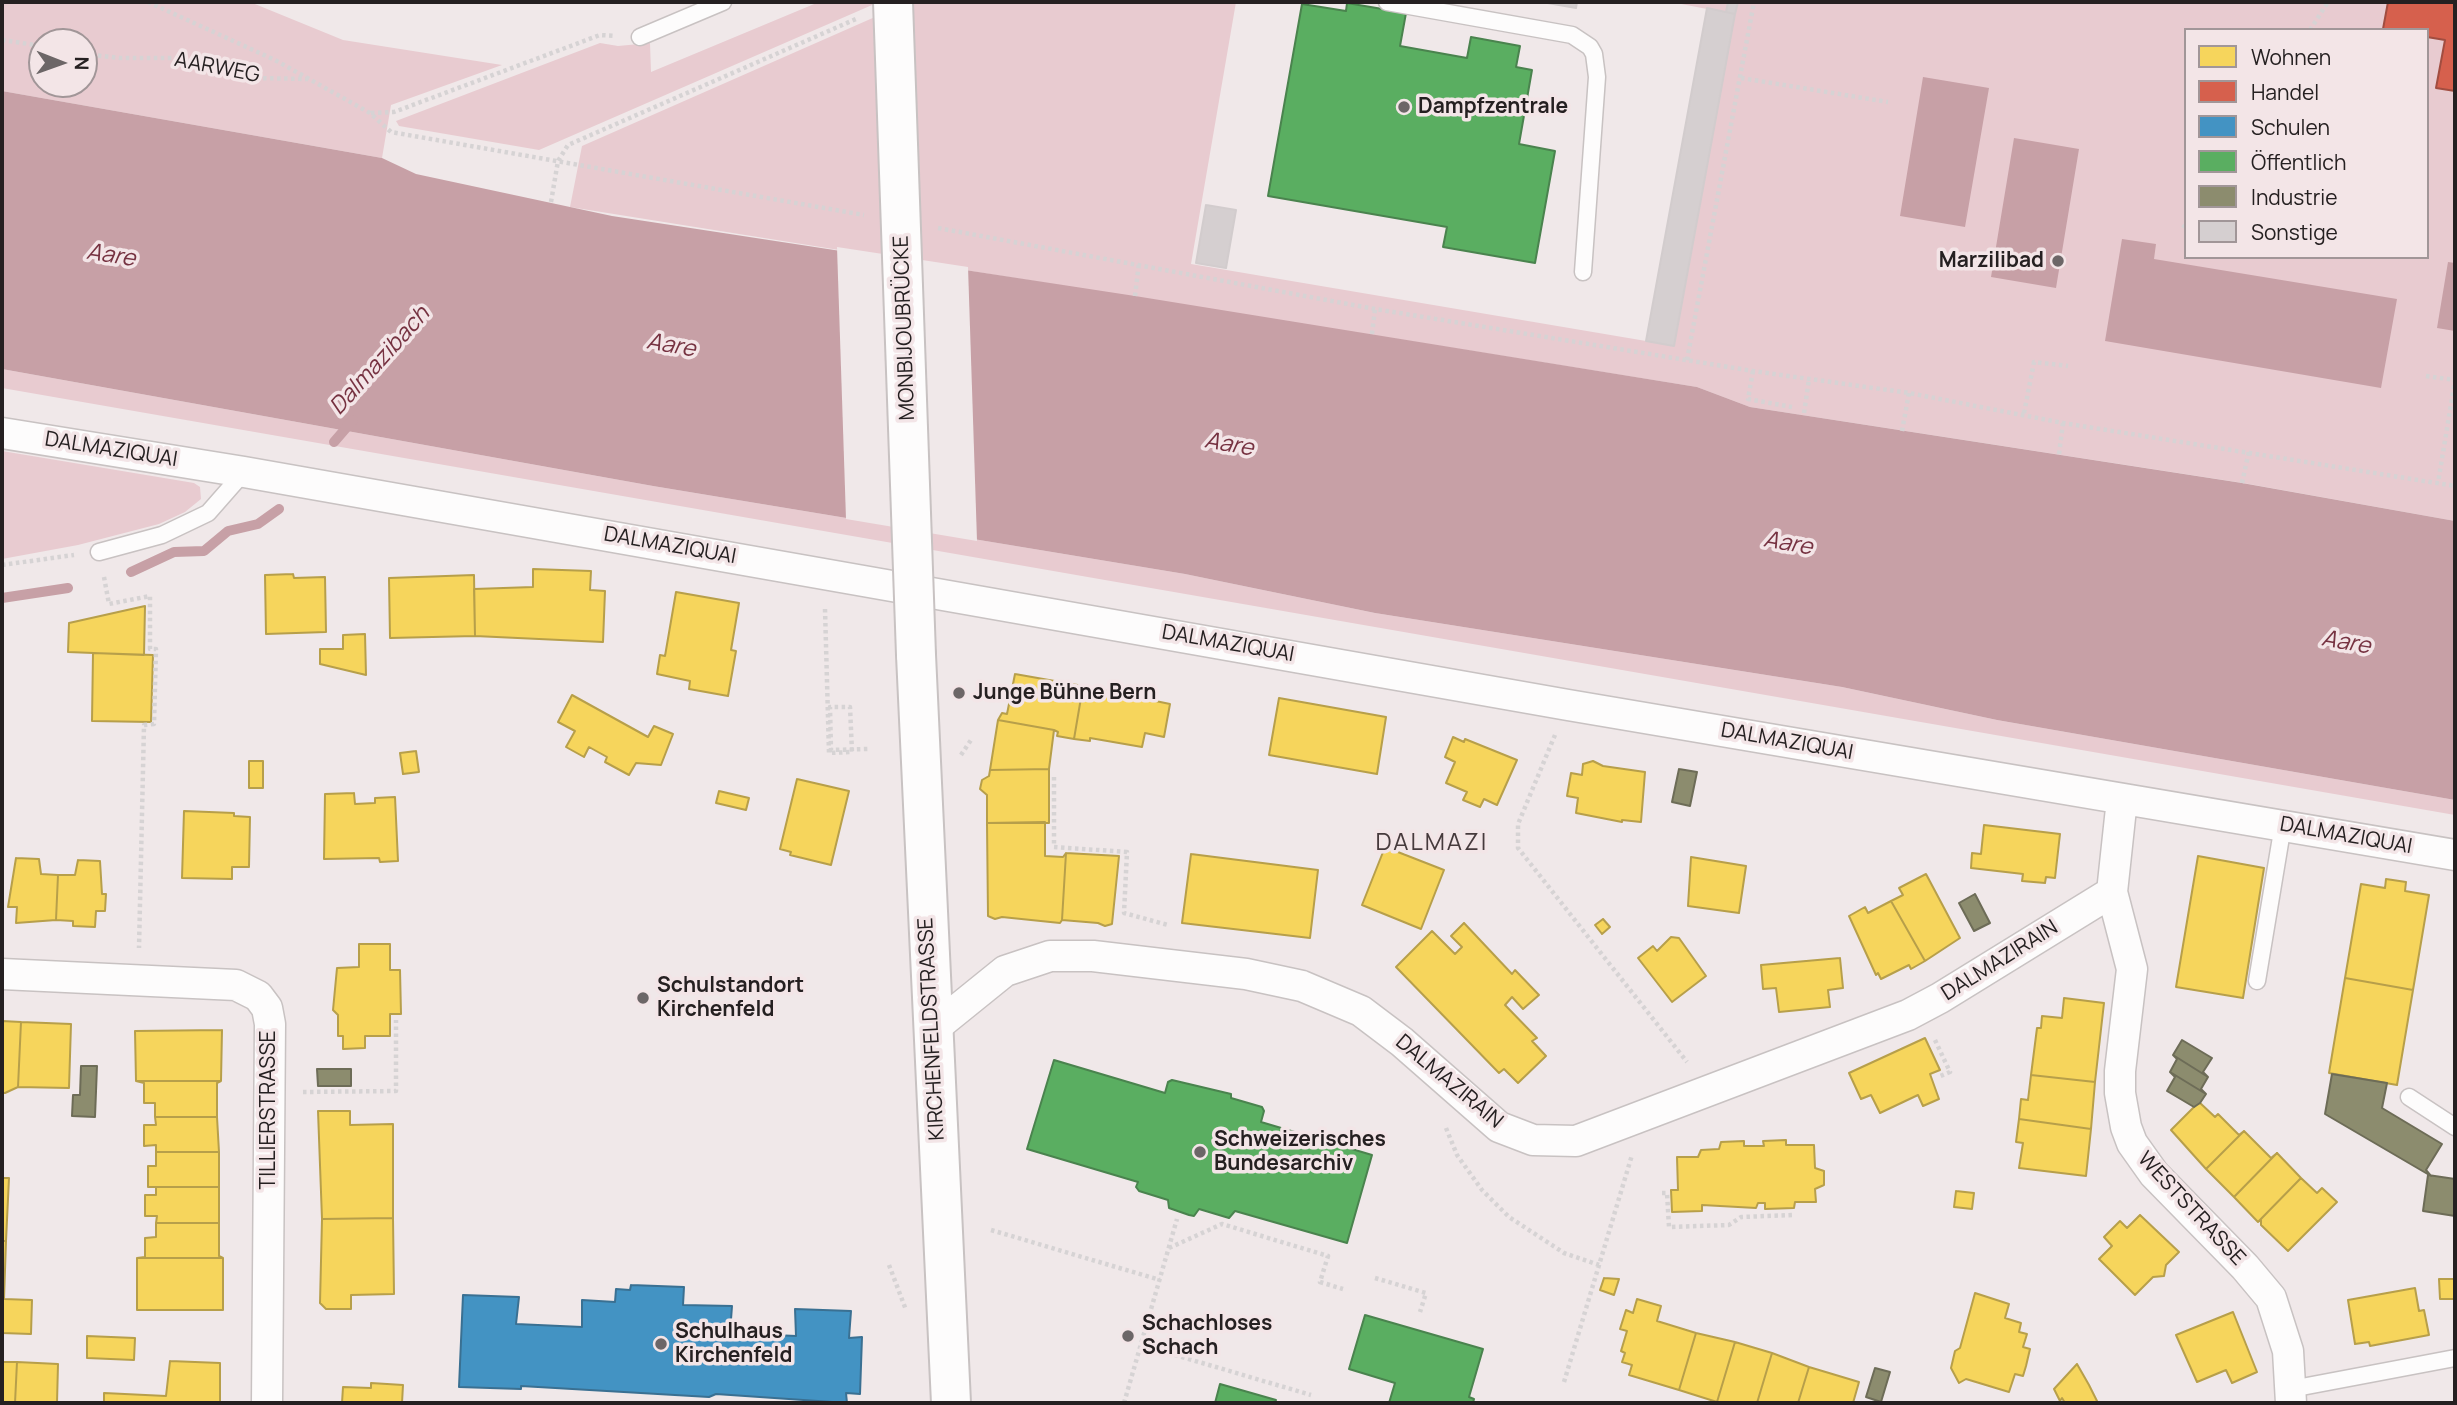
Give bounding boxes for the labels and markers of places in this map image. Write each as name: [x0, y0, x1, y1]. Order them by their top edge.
place label: Dampfzentrale: [1418, 94, 1568, 120]
marker: Dampfzentrale: [1396, 99, 1412, 115]
place label: Marzilibad: [1939, 248, 2044, 274]
marker: Marzilibad: [2050, 253, 2066, 269]
place label: Junge Bühne Bern: [973, 680, 1156, 706]
marker: Junge Bühne Bern: [951, 685, 967, 701]
place label: Schulstandort Kirchenfeld: [657, 973, 804, 1023]
marker: Schulstandort Kirchenfeld: [635, 990, 651, 1006]
place label: Schweizerisches Bundesarchiv: [1214, 1127, 1386, 1177]
marker: Schweizerisches Bundesarchiv: [1192, 1144, 1208, 1160]
place label: Schachloses Schach: [1142, 1311, 1272, 1361]
place label: Schulhaus Kirchenfeld: [675, 1319, 792, 1369]
marker: Schachloses Schach: [1120, 1328, 1136, 1344]
marker: Schulhaus Kirchenfeld: [653, 1336, 669, 1352]

